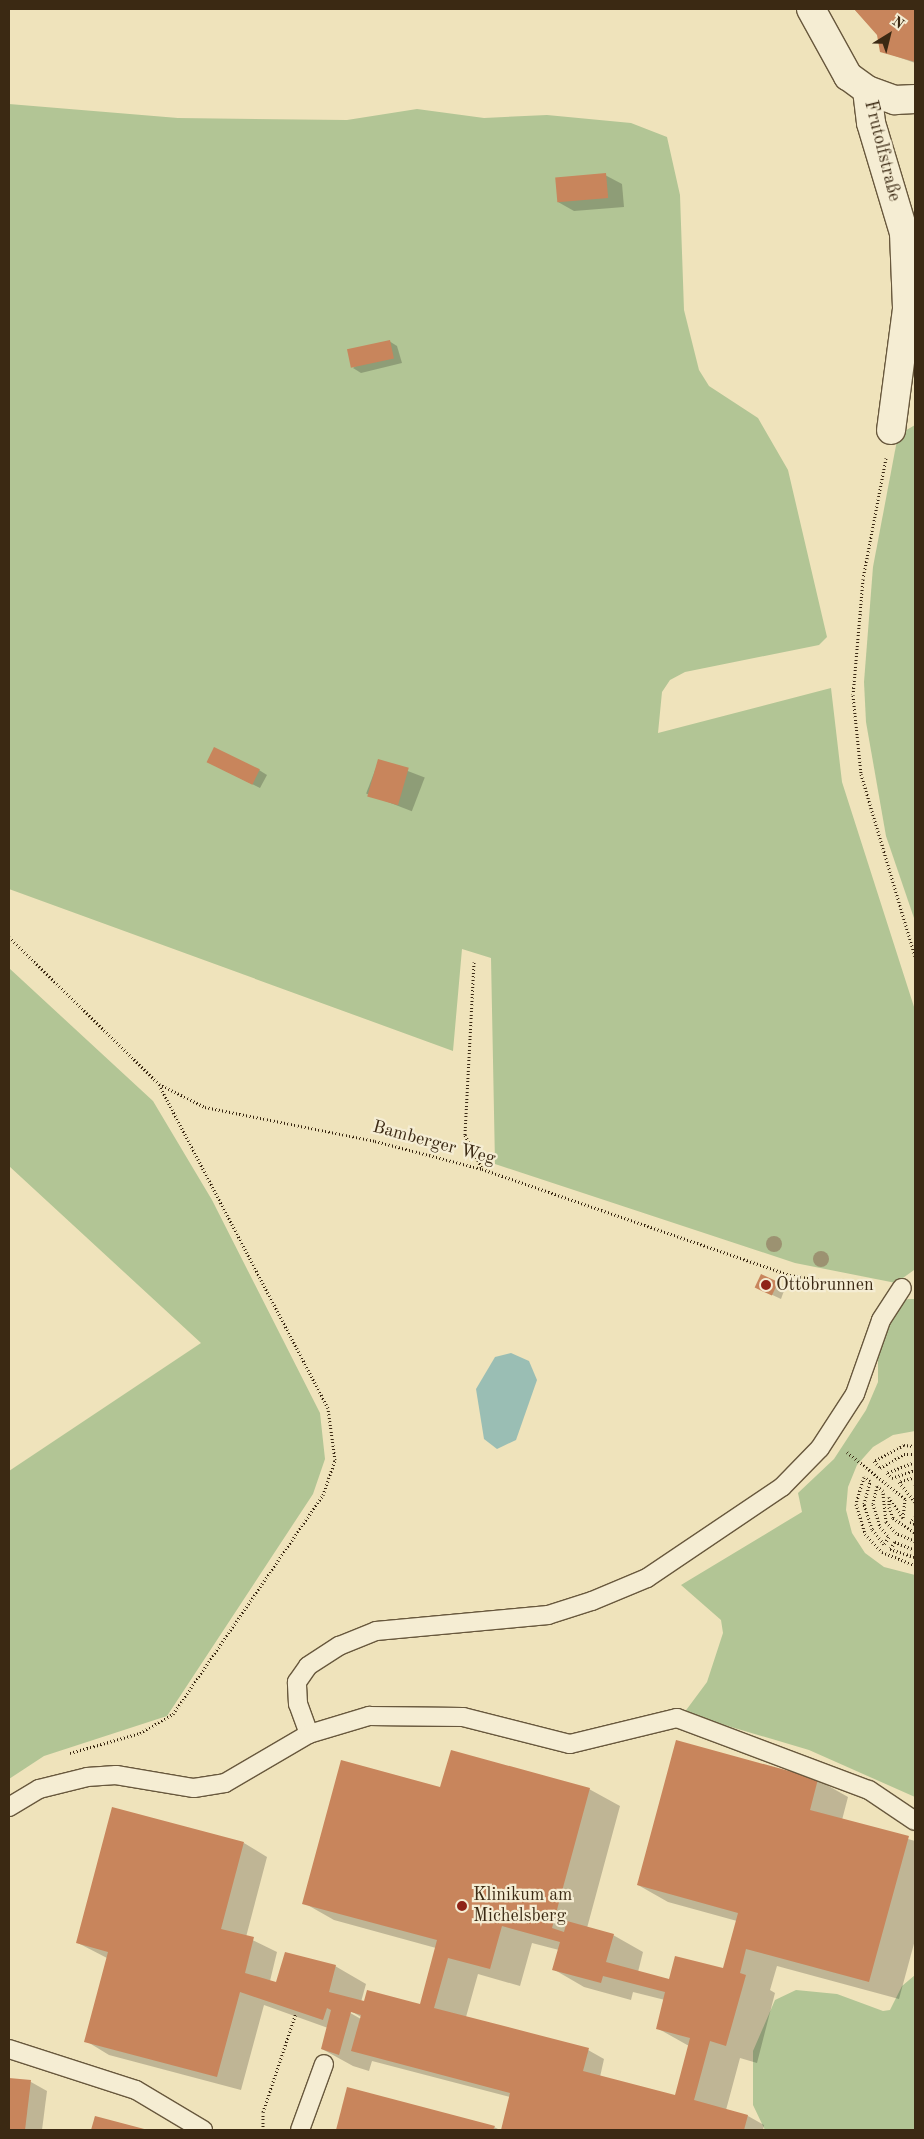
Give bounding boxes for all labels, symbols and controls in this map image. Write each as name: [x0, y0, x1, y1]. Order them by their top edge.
north arrow: [864, 10, 914, 60]
text: N: [889, 14, 906, 32]
street label: Frutolfstraße: [859, 98, 905, 204]
street label: Bamberger Weg: [370, 1116, 498, 1170]
place label: Ottobrunnen: [776, 1274, 874, 1296]
marker: Ottobrunnen: [760, 1279, 772, 1291]
place label: Klinikum am Michelsberg: [473, 1885, 572, 1928]
marker: Klinikum am Michelsberg: [455, 1899, 469, 1913]

